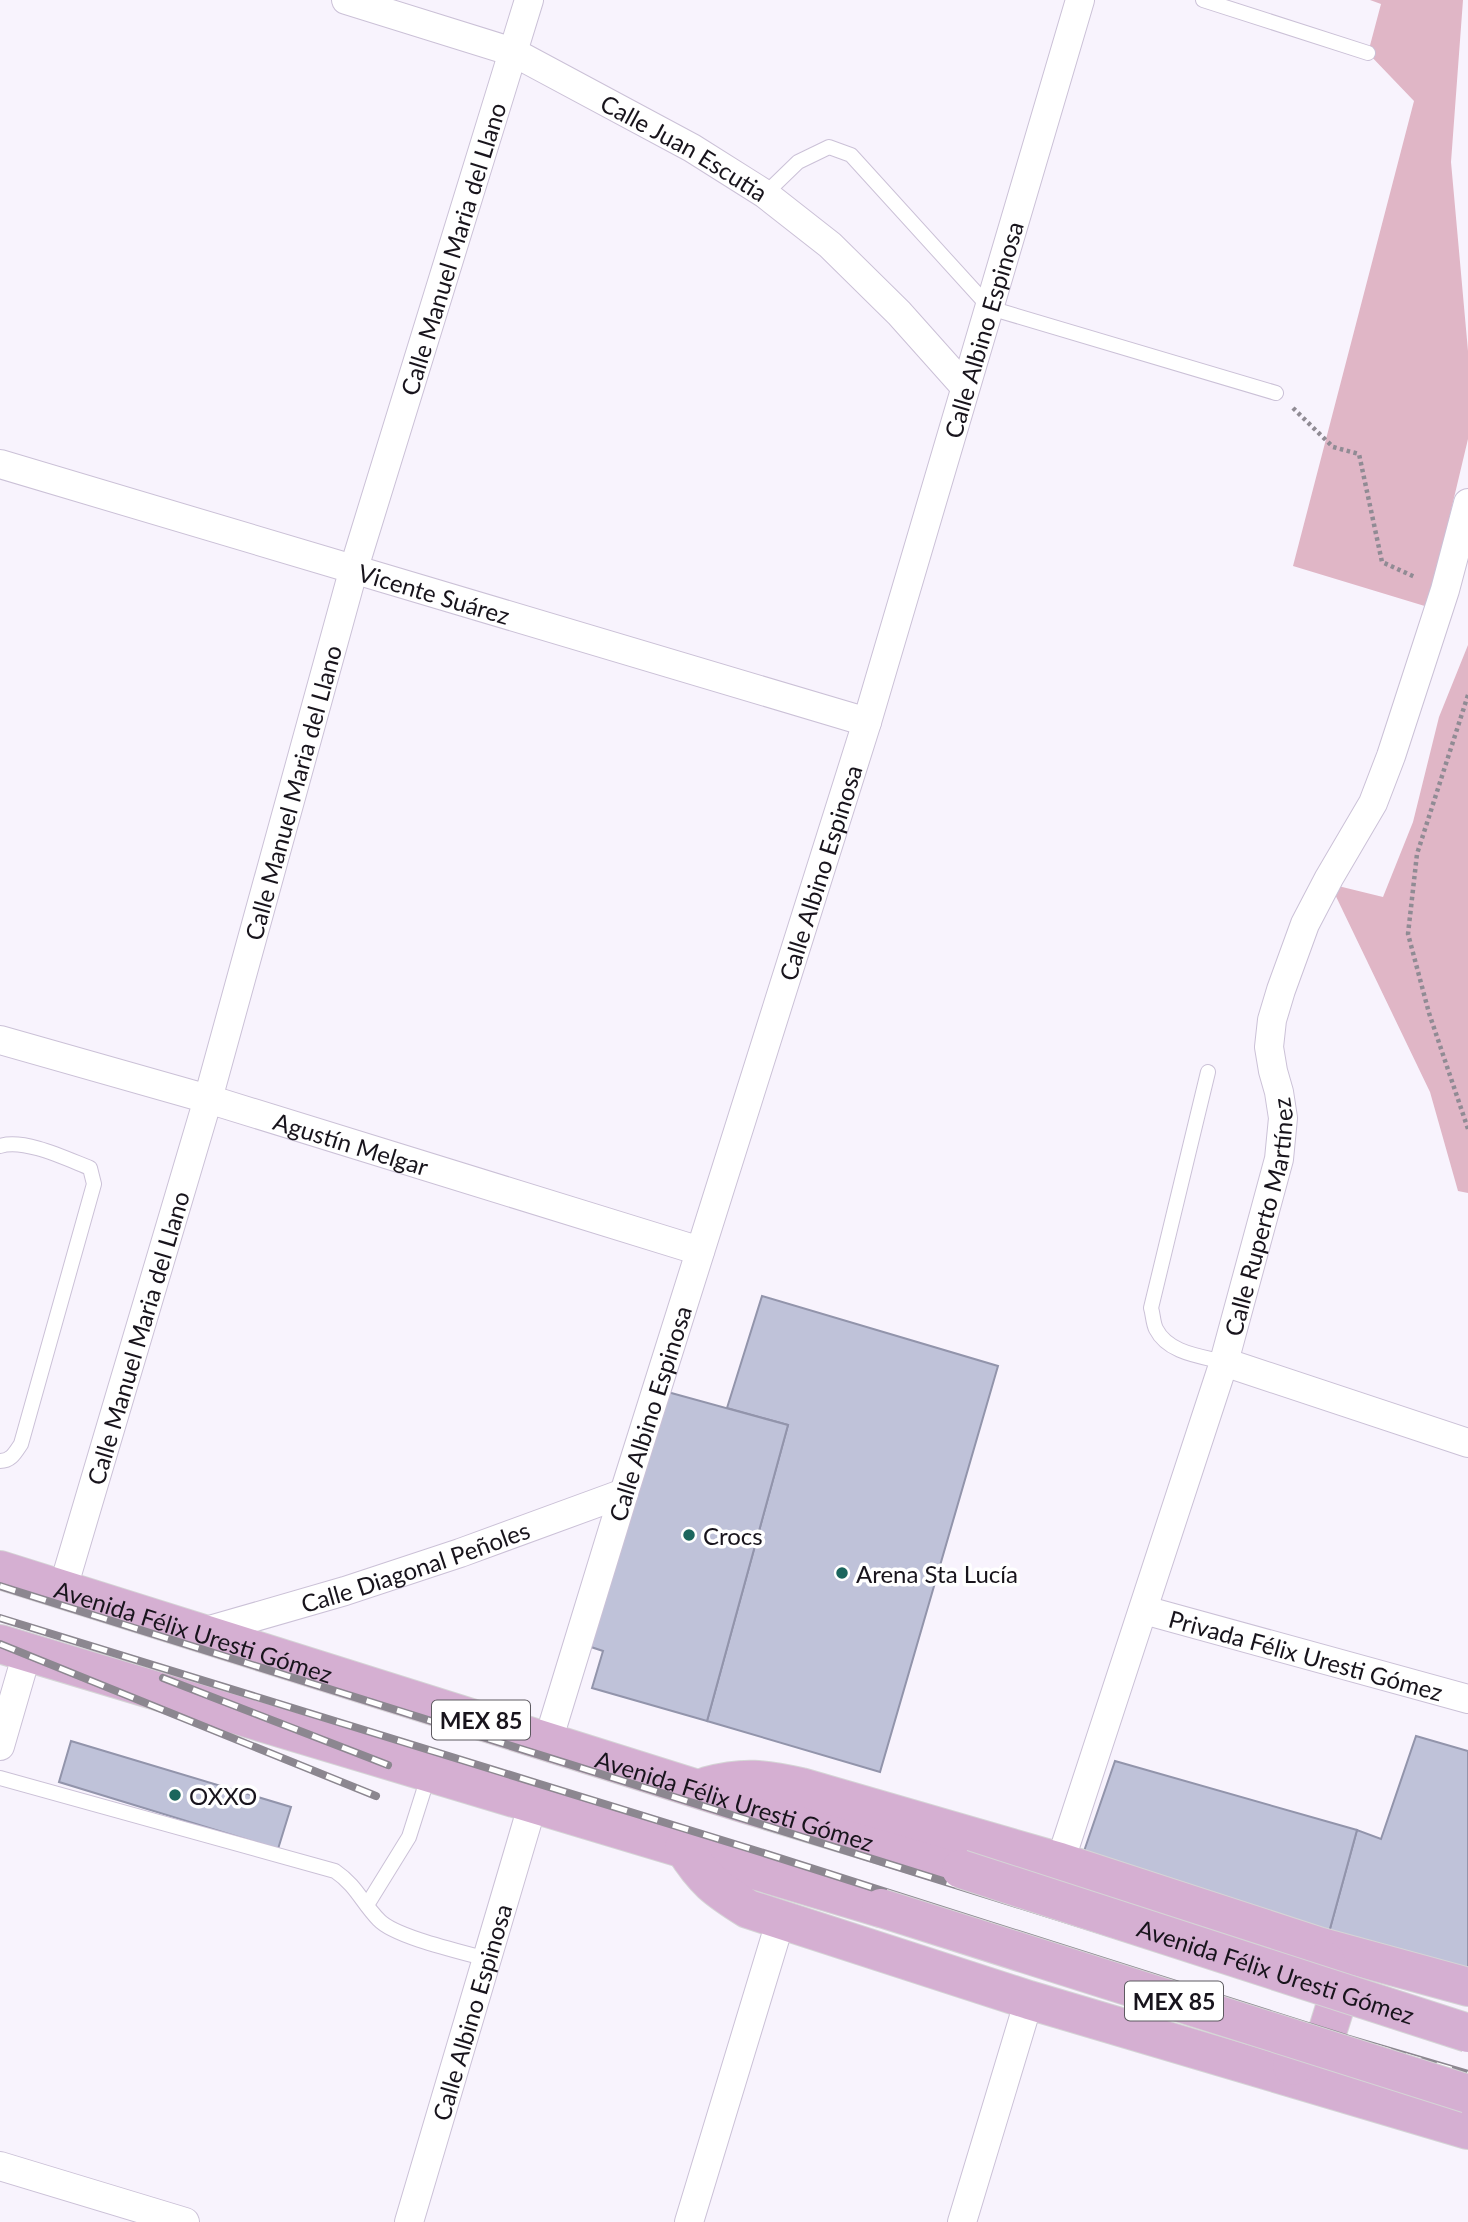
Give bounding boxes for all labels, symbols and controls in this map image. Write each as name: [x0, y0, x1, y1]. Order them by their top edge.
street label: Calle Juan Escutia: [596, 88, 773, 207]
street label: Calle Manuel Maria del Llano: [394, 99, 511, 398]
street label: Calle Albino Espinosa: [937, 218, 1028, 441]
street label: Vicente Suárez: [355, 557, 513, 629]
street label: Calle Manuel Maria del Llano: [238, 642, 347, 943]
street label: Calle Albino Espinosa: [772, 761, 867, 984]
street label: Calle Ruperto Martínez: [1217, 1096, 1298, 1339]
street label: Agustín Melgar: [270, 1106, 432, 1181]
street label: Calle Manuel Maria del Llano: [80, 1188, 194, 1488]
street label: Calle Albino Espinosa: [602, 1302, 697, 1525]
street label: Calle Diagonal Peñoles: [297, 1514, 533, 1618]
place label: Crocs: [703, 1521, 763, 1550]
marker: Crocs: [681, 1527, 697, 1543]
place label: Arena Sta Lucía: [856, 1559, 1018, 1588]
marker: Arena Sta Lucía: [834, 1565, 850, 1581]
street label: Avenida Félix Uresti Gómez: [51, 1574, 336, 1688]
street label: Privada Félix Uresti Gómez: [1166, 1603, 1446, 1706]
road number: MEX 85: [432, 1700, 530, 1740]
street label: Avenida Félix Uresti Gómez: [592, 1743, 877, 1856]
place label: OXXO: [189, 1781, 257, 1810]
marker: OXXO: [167, 1787, 183, 1803]
street label: Calle Albino Espinosa: [425, 1900, 517, 2124]
street label: Avenida Félix Uresti Gómez: [1134, 1913, 1418, 2029]
road number: MEX 85: [1125, 1982, 1223, 2020]

